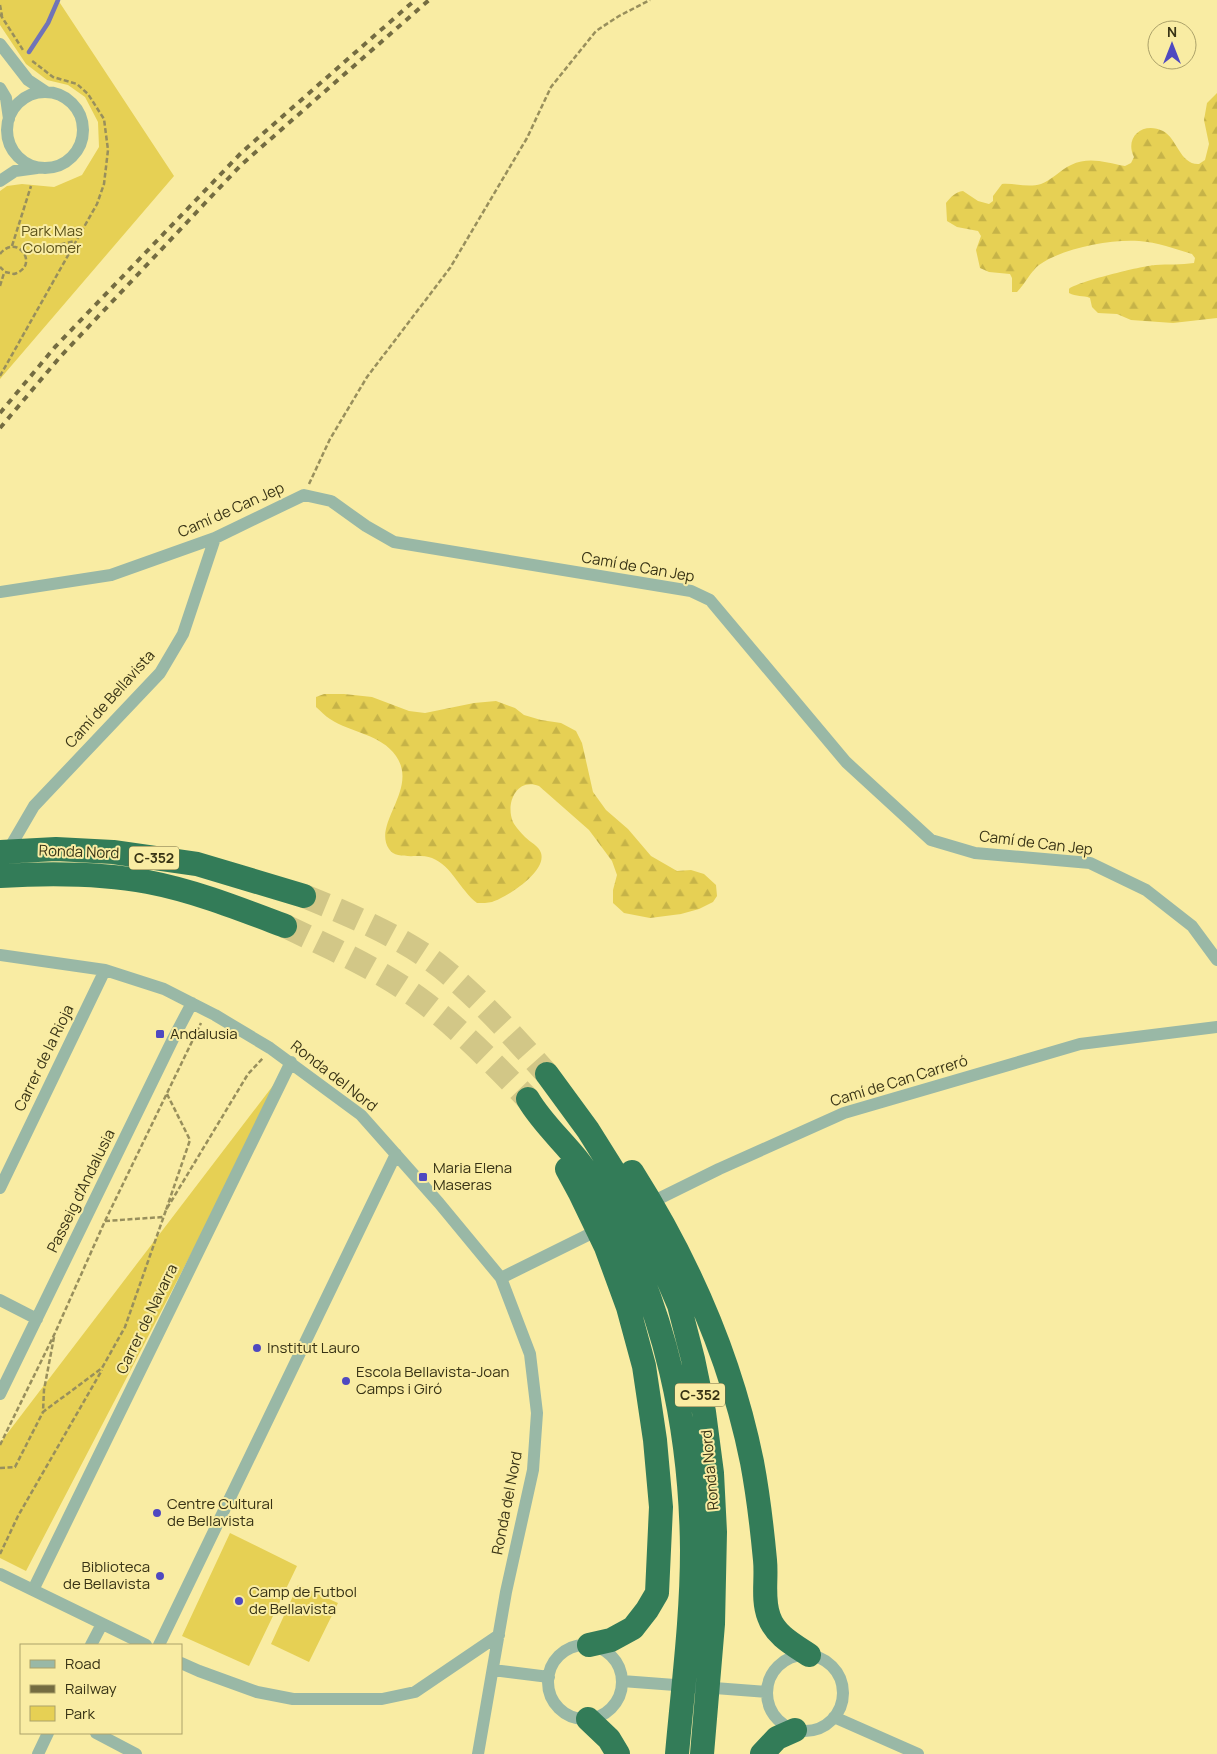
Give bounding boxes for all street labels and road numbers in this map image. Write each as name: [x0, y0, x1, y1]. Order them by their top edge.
street label: Camí de Can Jep: [174, 477, 287, 542]
street label: Camí de Can Jep: [580, 546, 696, 587]
street label: Camí de Bellavista: [60, 645, 159, 752]
street label: Camí de Can Jep: [978, 825, 1094, 860]
street label: Ronda Nord: [38, 840, 120, 863]
road number: C-352: [129, 846, 179, 870]
street label: Carrer de la Rioja: [9, 1001, 78, 1115]
street label: Ronda del Nord: [287, 1035, 382, 1116]
street label: Camí de Can Carreró: [828, 1050, 970, 1111]
street label: Passeig d'Andalusia: [42, 1126, 120, 1256]
street label: Carrer de Navarra: [111, 1260, 182, 1377]
road number: C-352: [675, 1384, 725, 1406]
street label: Ronda Nord: [696, 1429, 723, 1511]
street label: Ronda del Nord: [486, 1449, 527, 1556]

